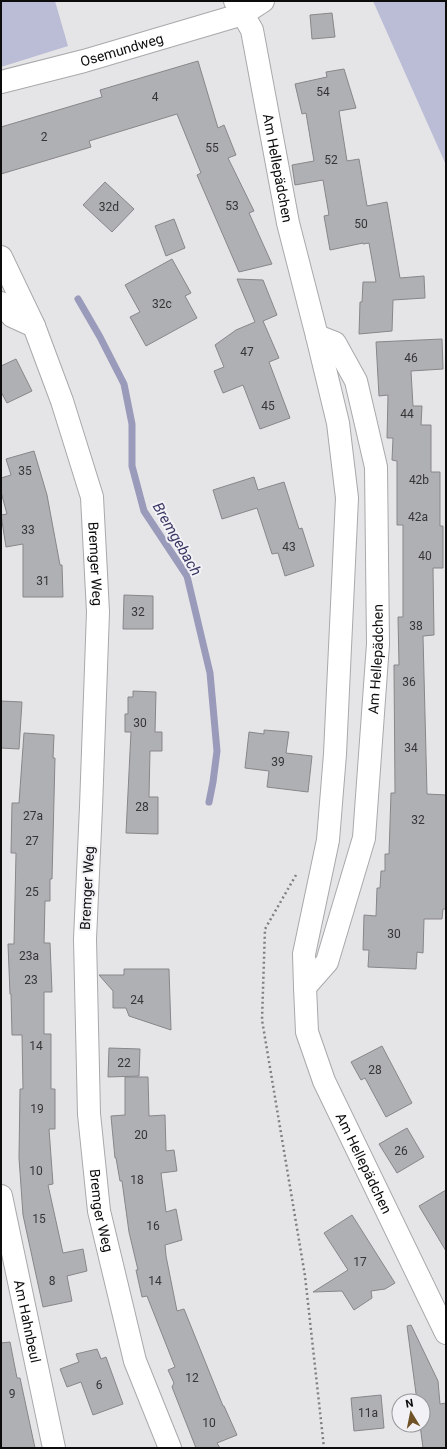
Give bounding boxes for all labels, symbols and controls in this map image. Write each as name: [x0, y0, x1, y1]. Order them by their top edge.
street label: Osemundweg: [78, 30, 165, 70]
house number: 54: [316, 85, 330, 99]
house number: 4: [152, 90, 159, 104]
street label: Am Hellepädchen: [260, 112, 296, 224]
house number: 2: [41, 130, 48, 144]
house number: 55: [205, 141, 219, 155]
house number: 52: [324, 153, 338, 167]
house number: 53: [225, 199, 239, 213]
house number: 32d: [99, 200, 119, 214]
house number: 50: [354, 217, 368, 231]
house number: 32c: [152, 297, 172, 311]
house number: 47: [240, 345, 254, 359]
house number: 46: [404, 351, 418, 365]
house number: 45: [261, 399, 275, 413]
house number: 44: [400, 407, 414, 421]
house number: 35: [18, 464, 32, 478]
house number: 42b: [409, 473, 429, 487]
water label: Bremgebach: [149, 499, 205, 579]
house number: 42a: [408, 510, 428, 524]
street label: Bremger Weg: [85, 521, 106, 606]
house number: 33: [21, 523, 35, 537]
house number: 43: [282, 540, 296, 554]
house number: 40: [418, 549, 432, 563]
house number: 31: [36, 574, 50, 588]
street label: Am Hellepädchen: [365, 604, 386, 715]
house number: 32: [131, 605, 145, 619]
house number: 38: [409, 619, 423, 633]
house number: 36: [402, 675, 416, 689]
house number: 30: [133, 716, 147, 730]
house number: 34: [404, 741, 418, 755]
house number: 39: [271, 755, 285, 769]
house number: 28: [135, 800, 149, 814]
house number: 27a: [23, 809, 43, 823]
house number: 32: [411, 813, 425, 827]
house number: 27: [25, 834, 39, 848]
street label: Bremger Weg: [77, 846, 97, 930]
house number: 25: [25, 885, 39, 899]
house number: 30: [387, 927, 401, 941]
house number: 23a: [19, 949, 39, 963]
house number: 23: [24, 973, 38, 987]
house number: 24: [130, 993, 144, 1007]
house number: 14: [29, 1039, 43, 1053]
house number: 22: [117, 1056, 131, 1070]
house number: 28: [368, 1063, 382, 1077]
house number: 19: [30, 1102, 44, 1116]
street label: Am Hellepädchen: [333, 1110, 395, 1216]
house number: 20: [134, 1128, 148, 1142]
house number: 26: [394, 1144, 408, 1158]
house number: 10: [29, 1164, 43, 1178]
street label: Bremger Weg: [87, 1168, 117, 1254]
house number: 18: [130, 1173, 144, 1187]
house number: 15: [32, 1212, 46, 1226]
house number: 16: [146, 1219, 160, 1233]
house number: 17: [353, 1255, 367, 1269]
house number: 8: [49, 1274, 56, 1288]
house number: 14: [148, 1274, 162, 1288]
street label: Am Hahnbeul: [11, 1278, 44, 1364]
house number: 12: [185, 1371, 199, 1385]
house number: 6: [96, 1378, 103, 1392]
house number: 9: [9, 1387, 15, 1401]
north arrow: [391, 1393, 431, 1433]
text: N: [404, 1397, 415, 1411]
house number: 11a: [358, 1406, 378, 1420]
house number: 10: [202, 1416, 216, 1430]

